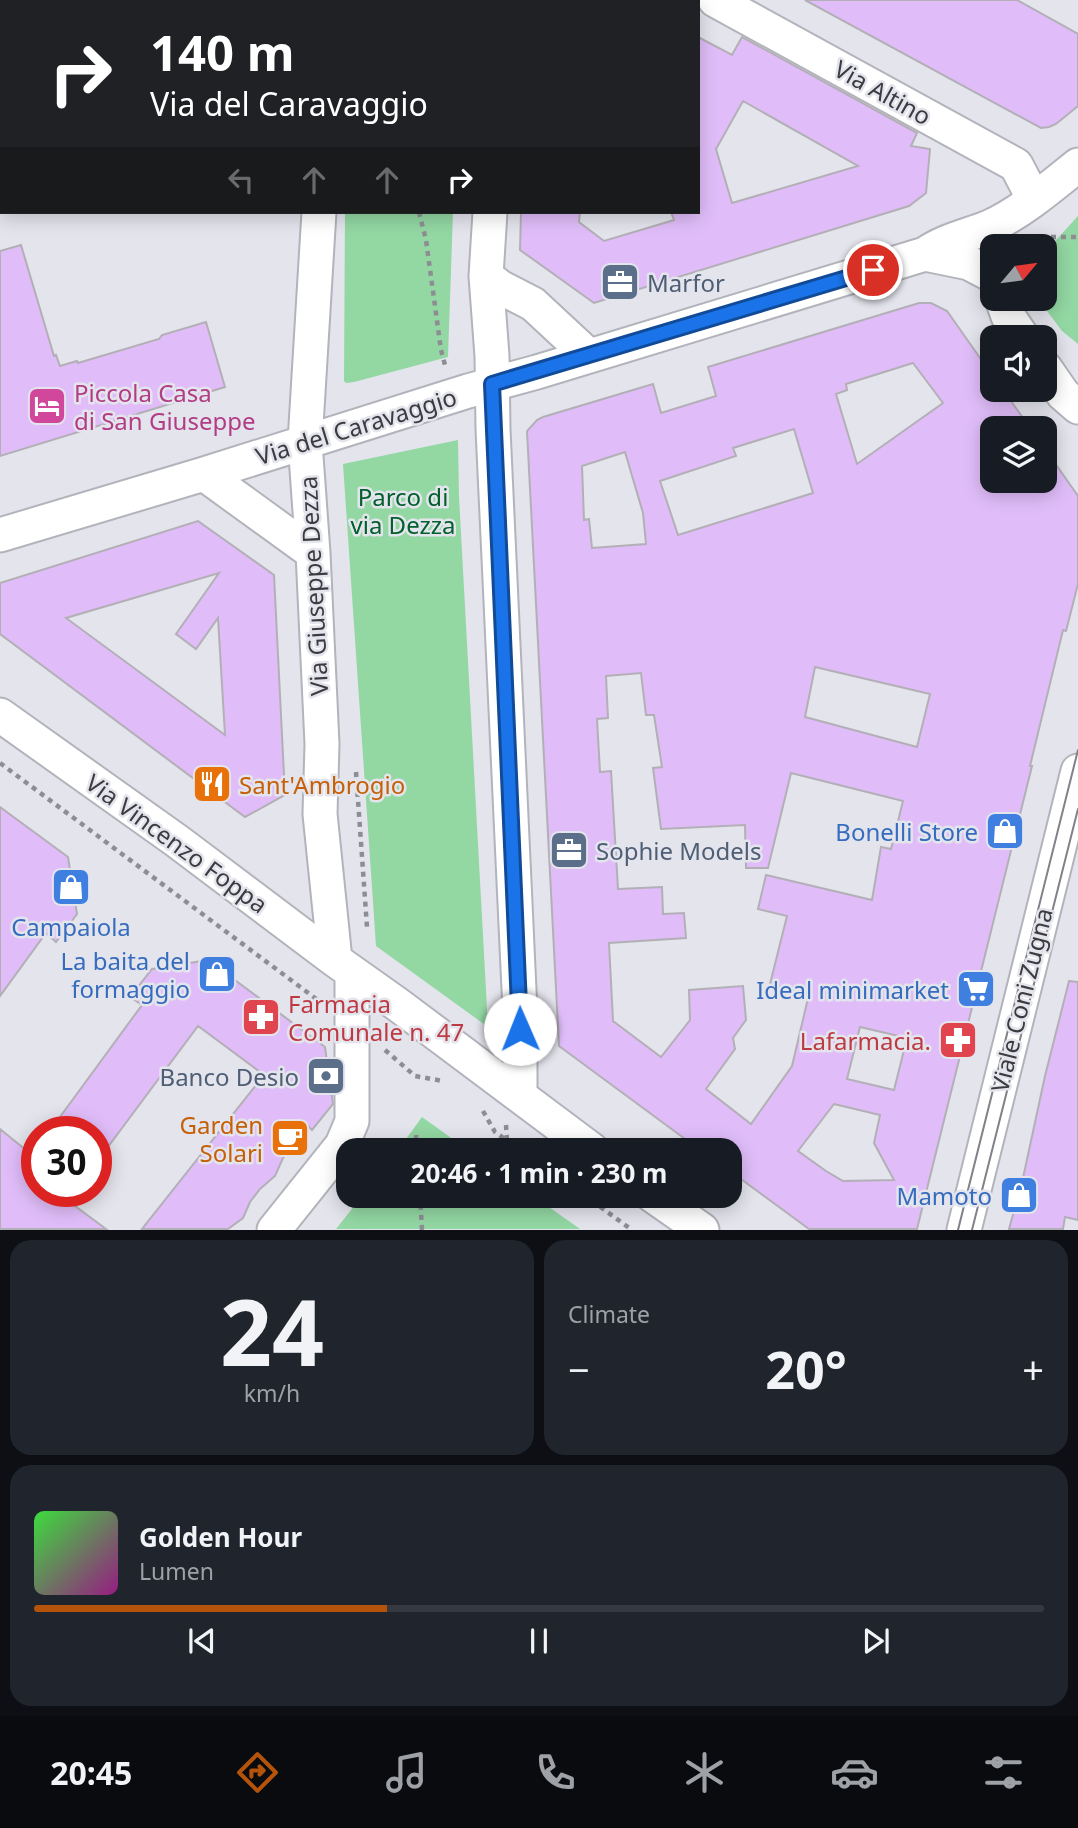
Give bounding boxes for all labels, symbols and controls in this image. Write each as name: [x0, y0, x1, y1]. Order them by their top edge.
text: 140 m: [150, 19, 295, 85]
icon: right: [35, 28, 126, 119]
street label: Via Altino: [829, 52, 937, 132]
text: Via del Caravaggio: [150, 82, 428, 125]
icon: left: [222, 161, 260, 199]
icon: ahead: [295, 161, 333, 199]
icon: ahead: [368, 161, 406, 199]
icon: right: [441, 161, 479, 199]
north arrow: [980, 234, 1057, 312]
map controls: [980, 234, 1057, 493]
pin: [843, 240, 903, 300]
icon: arrive: [854, 251, 892, 289]
office icon: Marfor: [599, 261, 641, 303]
place label: Marfor: [647, 266, 725, 299]
button: sound: [980, 325, 1057, 402]
place label: Piccola Casa di San Giuseppe: [74, 376, 256, 437]
street label: Via del Caravaggio: [252, 380, 460, 472]
hotel icon: Piccola Casa di San Giuseppe: [26, 385, 68, 427]
button: layers: [980, 416, 1057, 493]
street label: Via Giuseppe Dezza: [291, 475, 335, 697]
park label: Parco di via Dezza: [351, 480, 455, 541]
restaurant icon: Sant'Ambrogio: [191, 763, 233, 805]
street label: Via Vincenzo Foppa: [79, 766, 275, 920]
place label: Sant'Ambrogio: [239, 768, 405, 801]
shop icon: Bonelli Store: [984, 810, 1026, 852]
place label: Bonelli Store: [835, 815, 978, 848]
office icon: Sophie Models: [548, 829, 590, 871]
place label: Sophie Models: [596, 834, 762, 867]
shop icon: Campaiola: [50, 866, 92, 908]
street label: Viale Coni Zugna: [982, 905, 1060, 1095]
place label: Campaiola: [11, 910, 131, 943]
place label: La baita del formaggio: [60, 944, 190, 1005]
shop icon: La baita del formaggio: [196, 953, 238, 995]
supermarket icon: Ideal minimarket: [955, 968, 997, 1010]
place label: Ideal minimarket: [756, 973, 949, 1006]
place label: Farmacia Comunale n. 47: [288, 987, 464, 1048]
position arrow: [483, 992, 557, 1066]
pharmacy icon: Farmacia Comunale n. 47: [240, 996, 282, 1038]
pharmacy icon: Lafarmacia.: [937, 1019, 979, 1061]
place label: Lafarmacia.: [800, 1024, 931, 1057]
bank icon: Banco Desio: [305, 1055, 347, 1097]
place label: Banco Desio: [160, 1060, 299, 1093]
place label: Garden Solari: [180, 1108, 263, 1169]
speed limit sign: 30: [21, 1116, 112, 1207]
cafe icon: Garden Solari: [269, 1117, 311, 1159]
text: 20:46 · 1 min · 230 m: [411, 1155, 667, 1191]
shop icon: Mamoto: [998, 1174, 1040, 1216]
place label: Mamoto: [897, 1179, 992, 1212]
text: 24: [220, 1269, 324, 1393]
text: Climate: [568, 1298, 650, 1330]
text: 20°: [765, 1333, 847, 1404]
text: −: [568, 1343, 590, 1395]
text: +: [1022, 1343, 1044, 1395]
text: km/h: [244, 1377, 300, 1409]
text: Golden Hour: [139, 1519, 302, 1555]
text: Lumen: [139, 1555, 214, 1587]
icon: previous: [183, 1622, 221, 1660]
icon: pause: [520, 1622, 558, 1660]
icon: next: [857, 1622, 895, 1660]
icon: directions: [233, 1748, 282, 1797]
icon: music: [382, 1748, 431, 1797]
icon: phone: [531, 1748, 580, 1797]
icon: climate: [680, 1748, 729, 1797]
icon: car: [830, 1748, 879, 1797]
icon: filters: [979, 1748, 1028, 1797]
text: 20:45: [50, 1751, 132, 1794]

